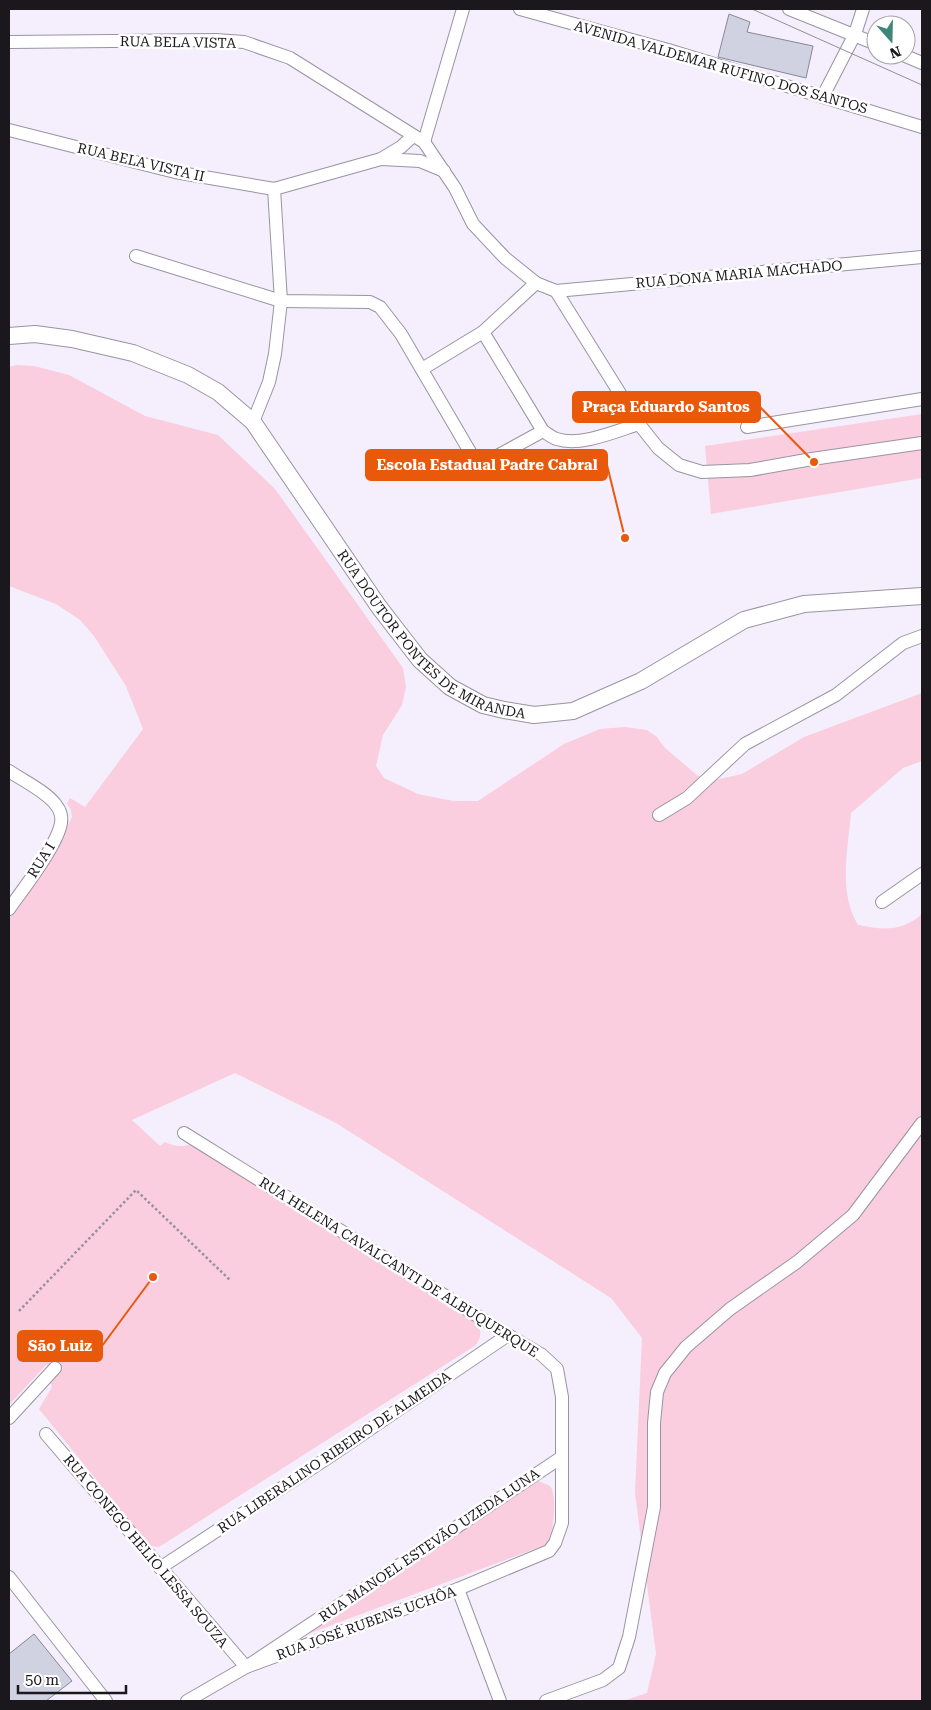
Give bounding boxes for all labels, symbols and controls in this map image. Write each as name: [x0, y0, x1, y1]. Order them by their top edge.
north arrow: [866, 15, 916, 65]
street label: AVENIDA VALDEMAR RUFINO DOS SANTOS: [572, 17, 870, 117]
street label: RUA BELA VISTA: [120, 33, 236, 51]
text: N: [887, 43, 903, 62]
street label: RUA BELA VISTA II: [76, 140, 206, 184]
street label: RUA DONA MARIA MACHADO: [635, 257, 843, 291]
callout: Praça Eduardo Santos: [573, 392, 760, 422]
text: Praça Eduardo Santos: [582, 398, 750, 416]
callout: Escola Estadual Padre Cabral: [366, 450, 607, 480]
text: Escola Estadual Padre Cabral: [376, 456, 598, 474]
street label: RUA DOUTOR PONTES DE MIRANDA: [334, 547, 527, 721]
street label: RUA I: [24, 839, 58, 881]
street label: RUA HELENA CAVALCANTI DE ALBUQUERQUE: [256, 1174, 542, 1360]
callout: São Luiz: [18, 1331, 102, 1361]
text: São Luiz: [28, 1337, 92, 1355]
street label: RUA LIBERALINO RIBEIRO DE ALMEIDA: [214, 1368, 454, 1536]
street label: RUA CONEGO HELIO LESSA SOUZA: [61, 1451, 232, 1651]
street label: RUA MANOEL ESTEVÃO UZEDA LUNA: [316, 1465, 542, 1625]
street label: RUA JOSÉ RUBENS UCHÔA: [274, 1583, 458, 1663]
scale bar: [18, 1662, 125, 1694]
text: 50 m: [25, 1671, 60, 1689]

